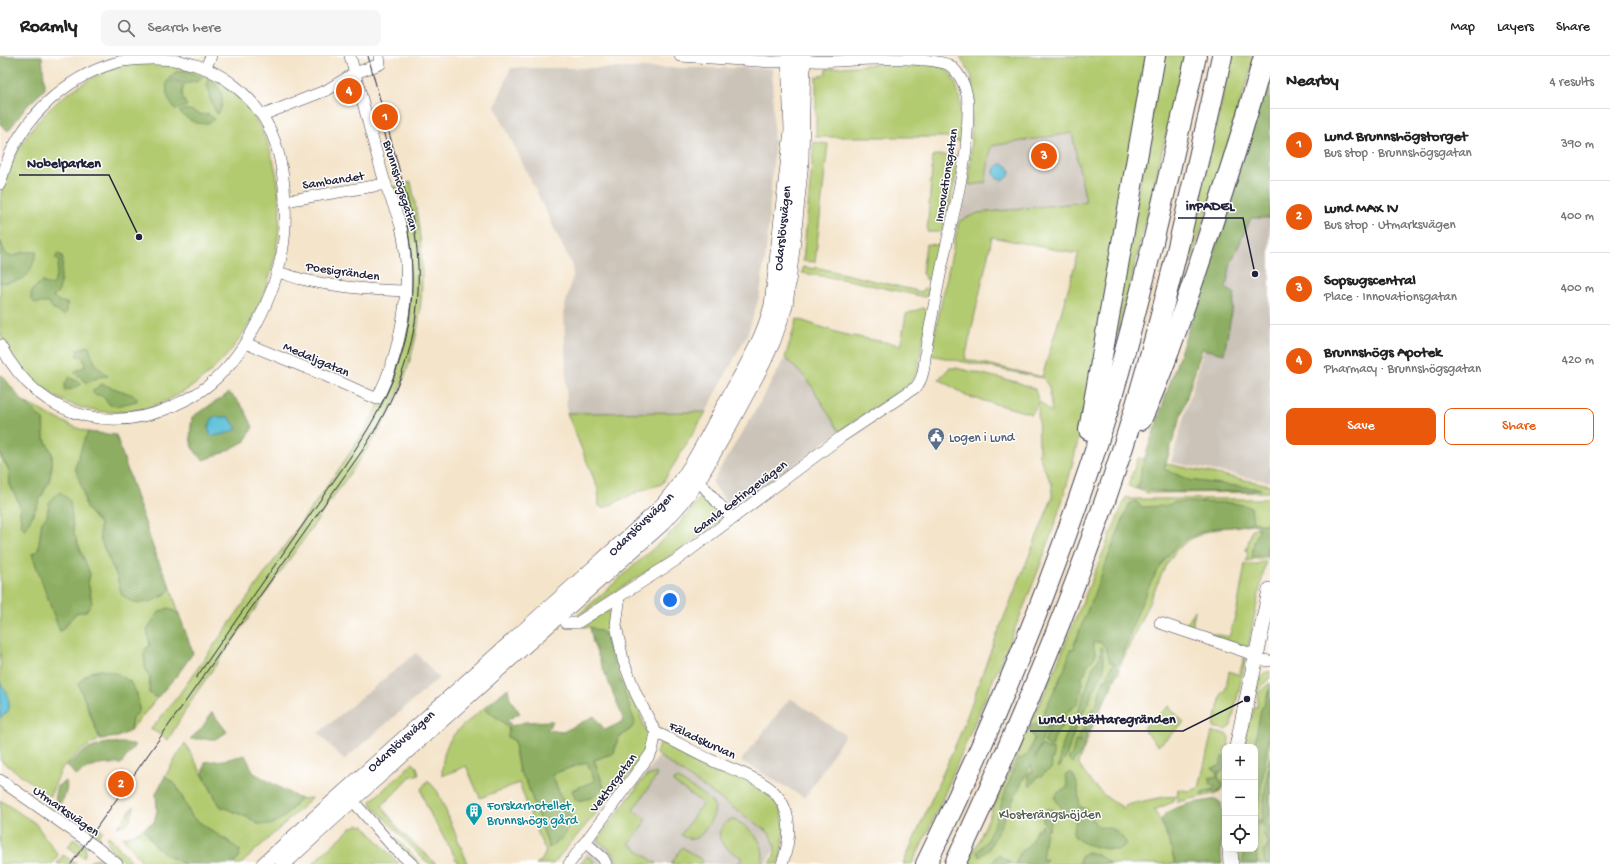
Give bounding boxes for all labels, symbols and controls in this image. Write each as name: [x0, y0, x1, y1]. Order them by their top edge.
search box: [101, 10, 381, 46]
text: Roamly: [20, 16, 77, 39]
icon: search: [115, 17, 137, 39]
text: Search here: [147, 19, 221, 37]
text: Map: [1451, 19, 1475, 36]
text: Layers: [1497, 19, 1534, 36]
text: Share: [1556, 19, 1590, 36]
text: Nearby: [1286, 72, 1339, 92]
text: 4 results: [1550, 75, 1594, 90]
pin: 4: [336, 76, 362, 106]
pin: 1: [372, 102, 398, 132]
street label: Innovationsgatan: [933, 127, 962, 223]
text: Lund Brunnshögstorget: [1324, 128, 1467, 146]
text: 1: [1296, 137, 1302, 152]
text: 390 m: [1561, 137, 1594, 152]
street label: Brunnshögsgatan: [378, 138, 421, 234]
pin: 3: [1031, 141, 1057, 171]
text: Bus stop · Brunnshögsgatan: [1324, 146, 1472, 161]
callout: Nobelparken: [19, 149, 109, 175]
text: Nobelparken: [27, 156, 101, 173]
street label: Sambandet: [301, 169, 367, 194]
street label: Odarslövsvägen: [772, 184, 795, 272]
callout: inPADEL: [1178, 192, 1243, 218]
text: inPADEL: [1186, 199, 1235, 216]
text: Lund MAX IV: [1324, 200, 1399, 218]
text: 2: [1296, 209, 1302, 224]
text: 400 m: [1561, 209, 1594, 224]
text: Bus stop · Utmarksvägen: [1324, 218, 1456, 233]
street label: Poesigränden: [304, 260, 381, 285]
text: Sopsugscentral: [1324, 272, 1416, 290]
text: 3: [1296, 281, 1302, 296]
text: 400 m: [1561, 281, 1594, 296]
text: Place · Innovationsgatan: [1324, 290, 1457, 305]
street label: Medaljgatan: [281, 340, 352, 381]
text: Brunnshögs Apotek: [1324, 344, 1442, 362]
text: 4: [1296, 353, 1302, 368]
text: 420 m: [1562, 353, 1594, 368]
text: Pharmacy · Brunnshögsgatan: [1324, 362, 1481, 377]
button: Save: [1286, 408, 1436, 445]
button: Share: [1444, 408, 1594, 445]
public building icon: Logen i Lund: [926, 426, 946, 451]
place label: Logen i Lund: [949, 431, 1016, 446]
street label: Gamla Getingevägen: [690, 457, 791, 538]
street label: Odarslövsvägen: [606, 489, 678, 560]
your location: [660, 590, 680, 610]
callout: Lund Utsättaregränden: [1030, 705, 1183, 731]
street label: Odarslövsvägen: [365, 707, 439, 776]
text: Lund Utsättaregränden: [1038, 712, 1176, 729]
street label: Fäladskurvan: [665, 719, 738, 764]
map controls: [1222, 744, 1258, 852]
button: +: [1222, 744, 1258, 780]
street label: Vektorgatan: [586, 751, 641, 817]
pin: 2: [108, 769, 134, 799]
button: −: [1222, 780, 1258, 816]
street label: Utmarksvägen: [29, 784, 102, 841]
place label: Forskarhotellet, Brunnshögs gård: [486, 799, 579, 829]
building icon: Forskarhotellet, Brunnshögs gård: [464, 801, 484, 826]
park label: Klosterängshöjden: [999, 808, 1102, 823]
button: locate: [1222, 816, 1258, 852]

